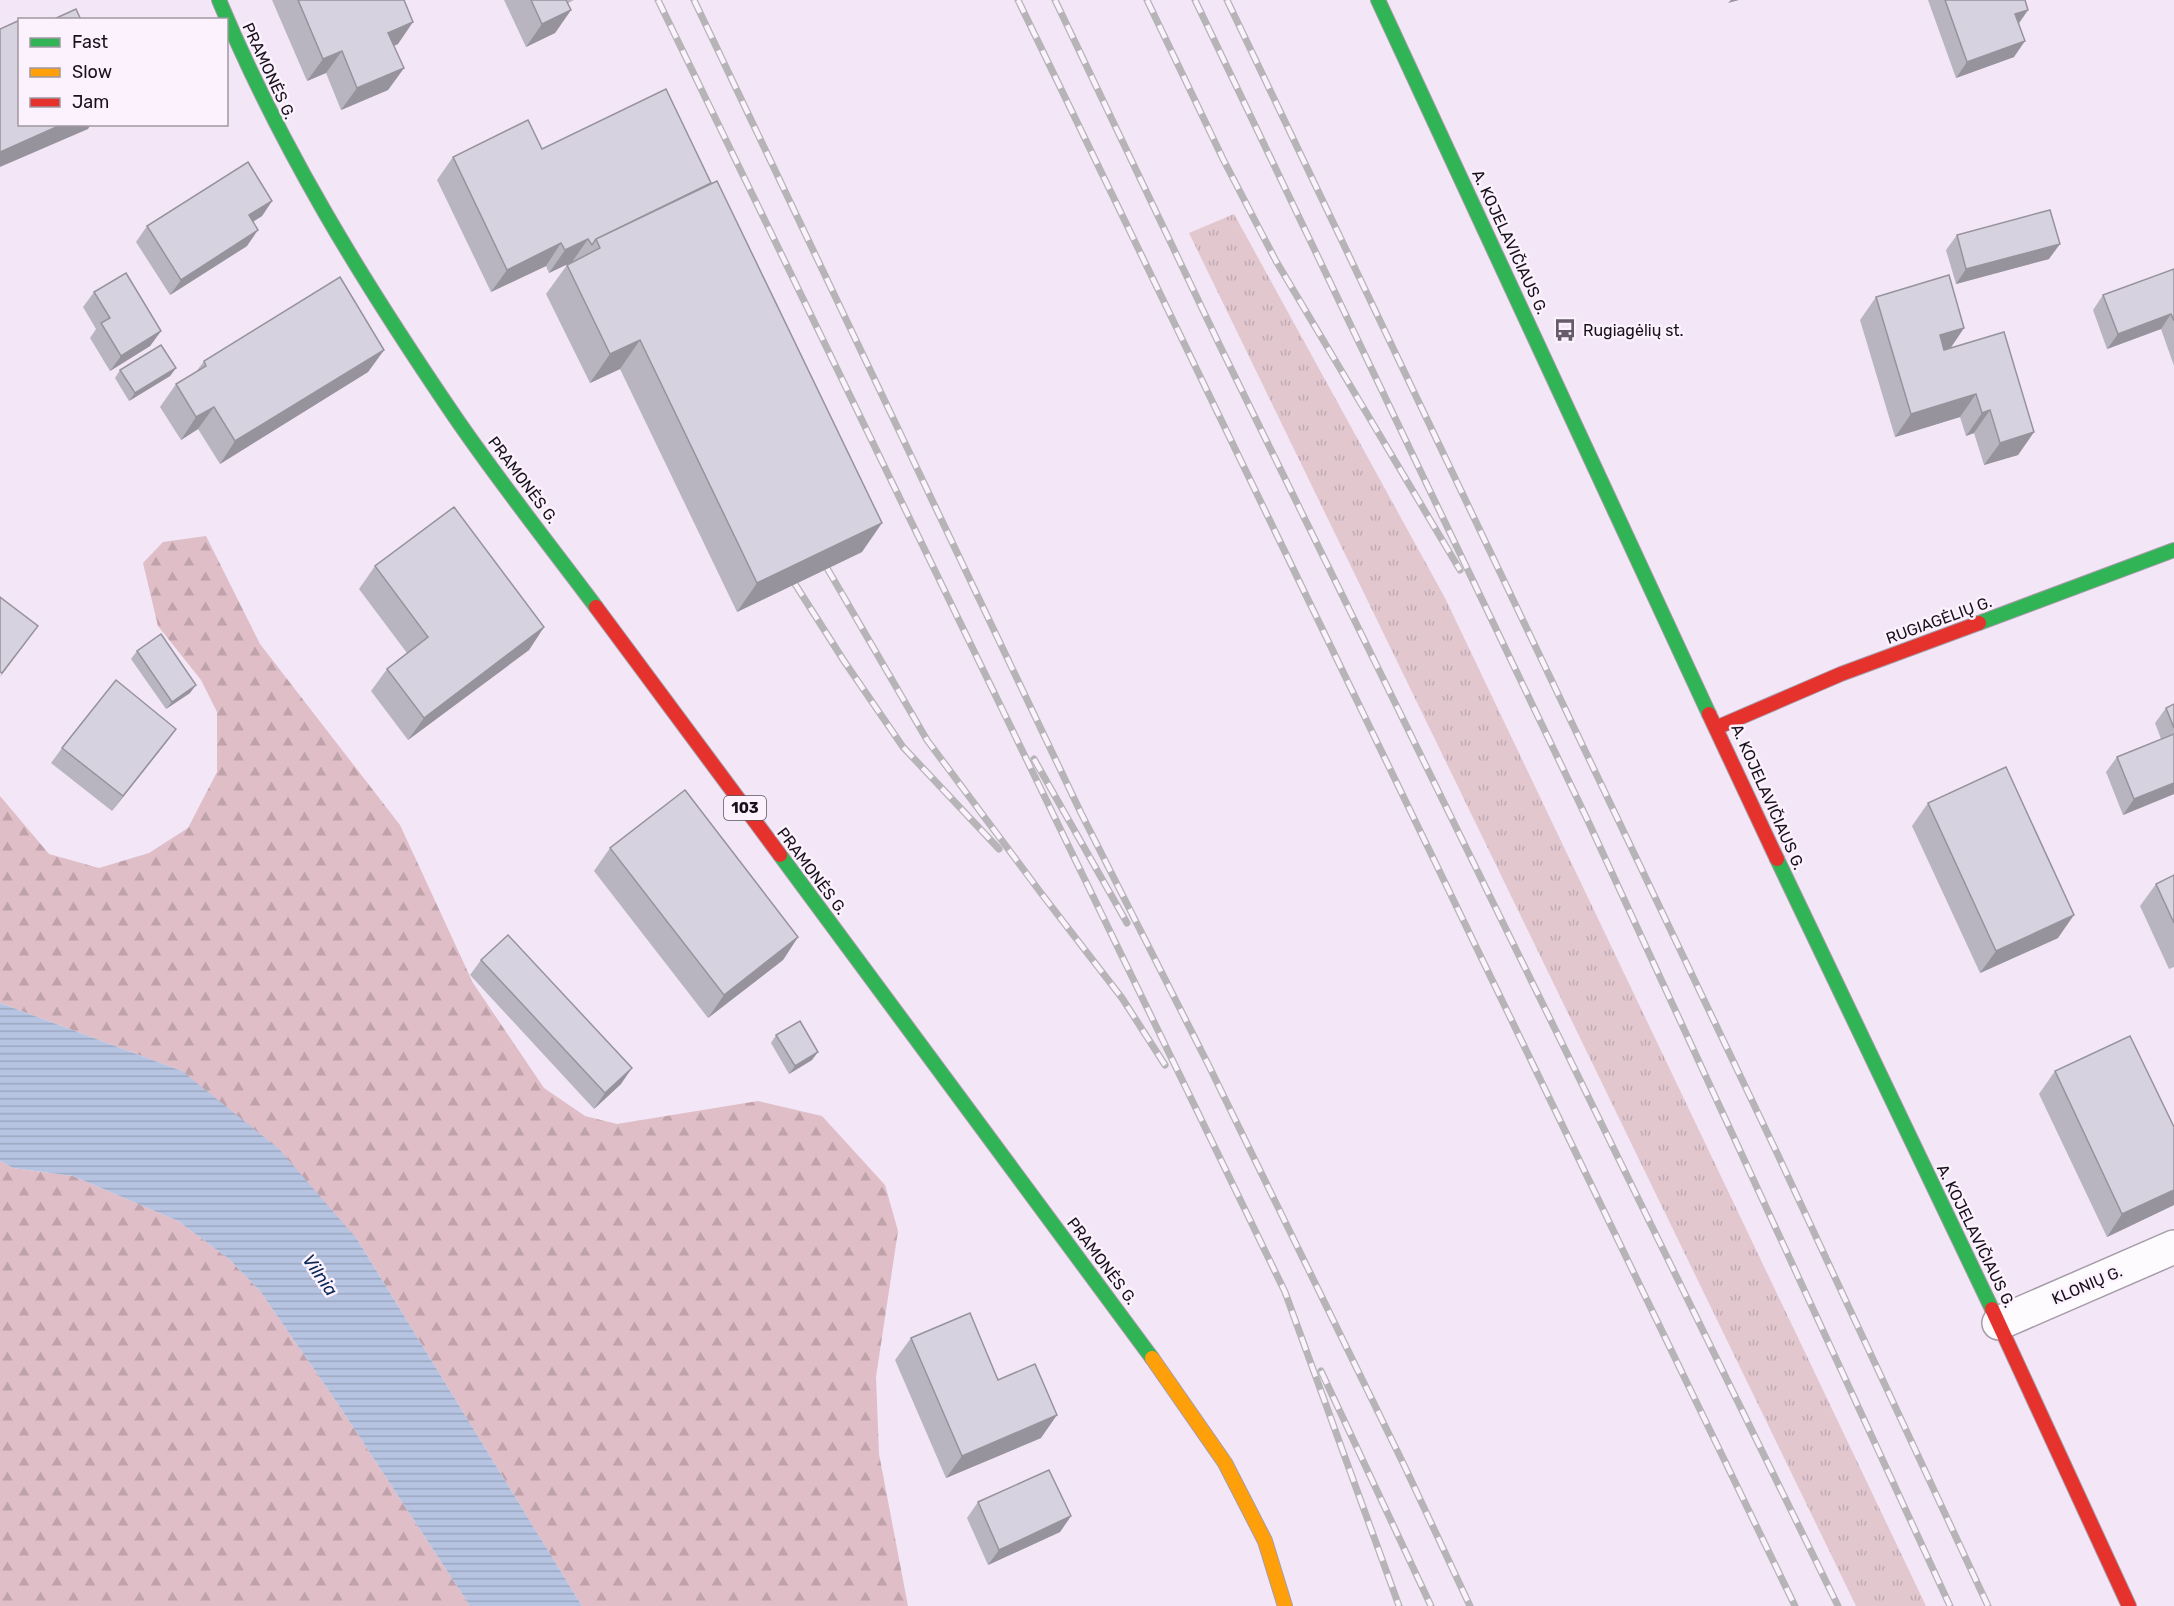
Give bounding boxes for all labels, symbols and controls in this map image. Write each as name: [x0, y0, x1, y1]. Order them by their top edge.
legend: [18, 18, 228, 126]
street label: PRAMONĖS G.: [238, 20, 300, 122]
text: Fast: [72, 31, 108, 53]
text: Slow: [72, 61, 112, 83]
text: Jam: [72, 91, 109, 113]
street label: A. KOJELAVIČIAUS G.: [1468, 166, 1553, 317]
bus stop icon: Rugiagėlių st.: [1552, 317, 1578, 343]
place label: Rugiagėlių st.: [1583, 321, 1684, 340]
street label: PRAMONĖS G.: [484, 433, 562, 527]
street label: RUGIAGĖLIŲ G.: [1883, 592, 1995, 648]
street label: A. KOJELAVIČIAUS G.: [1727, 721, 1810, 873]
road number: 103: [724, 796, 766, 820]
street label: PRAMONĖS G.: [773, 824, 851, 918]
street label: A. KOJELAVIČIAUS G.: [1933, 1161, 2020, 1311]
street label: PRAMONĖS G.: [1063, 1214, 1141, 1308]
water label: Vilnia: [298, 1250, 343, 1301]
street label: KLONIŲ G.: [2049, 1262, 2125, 1308]

